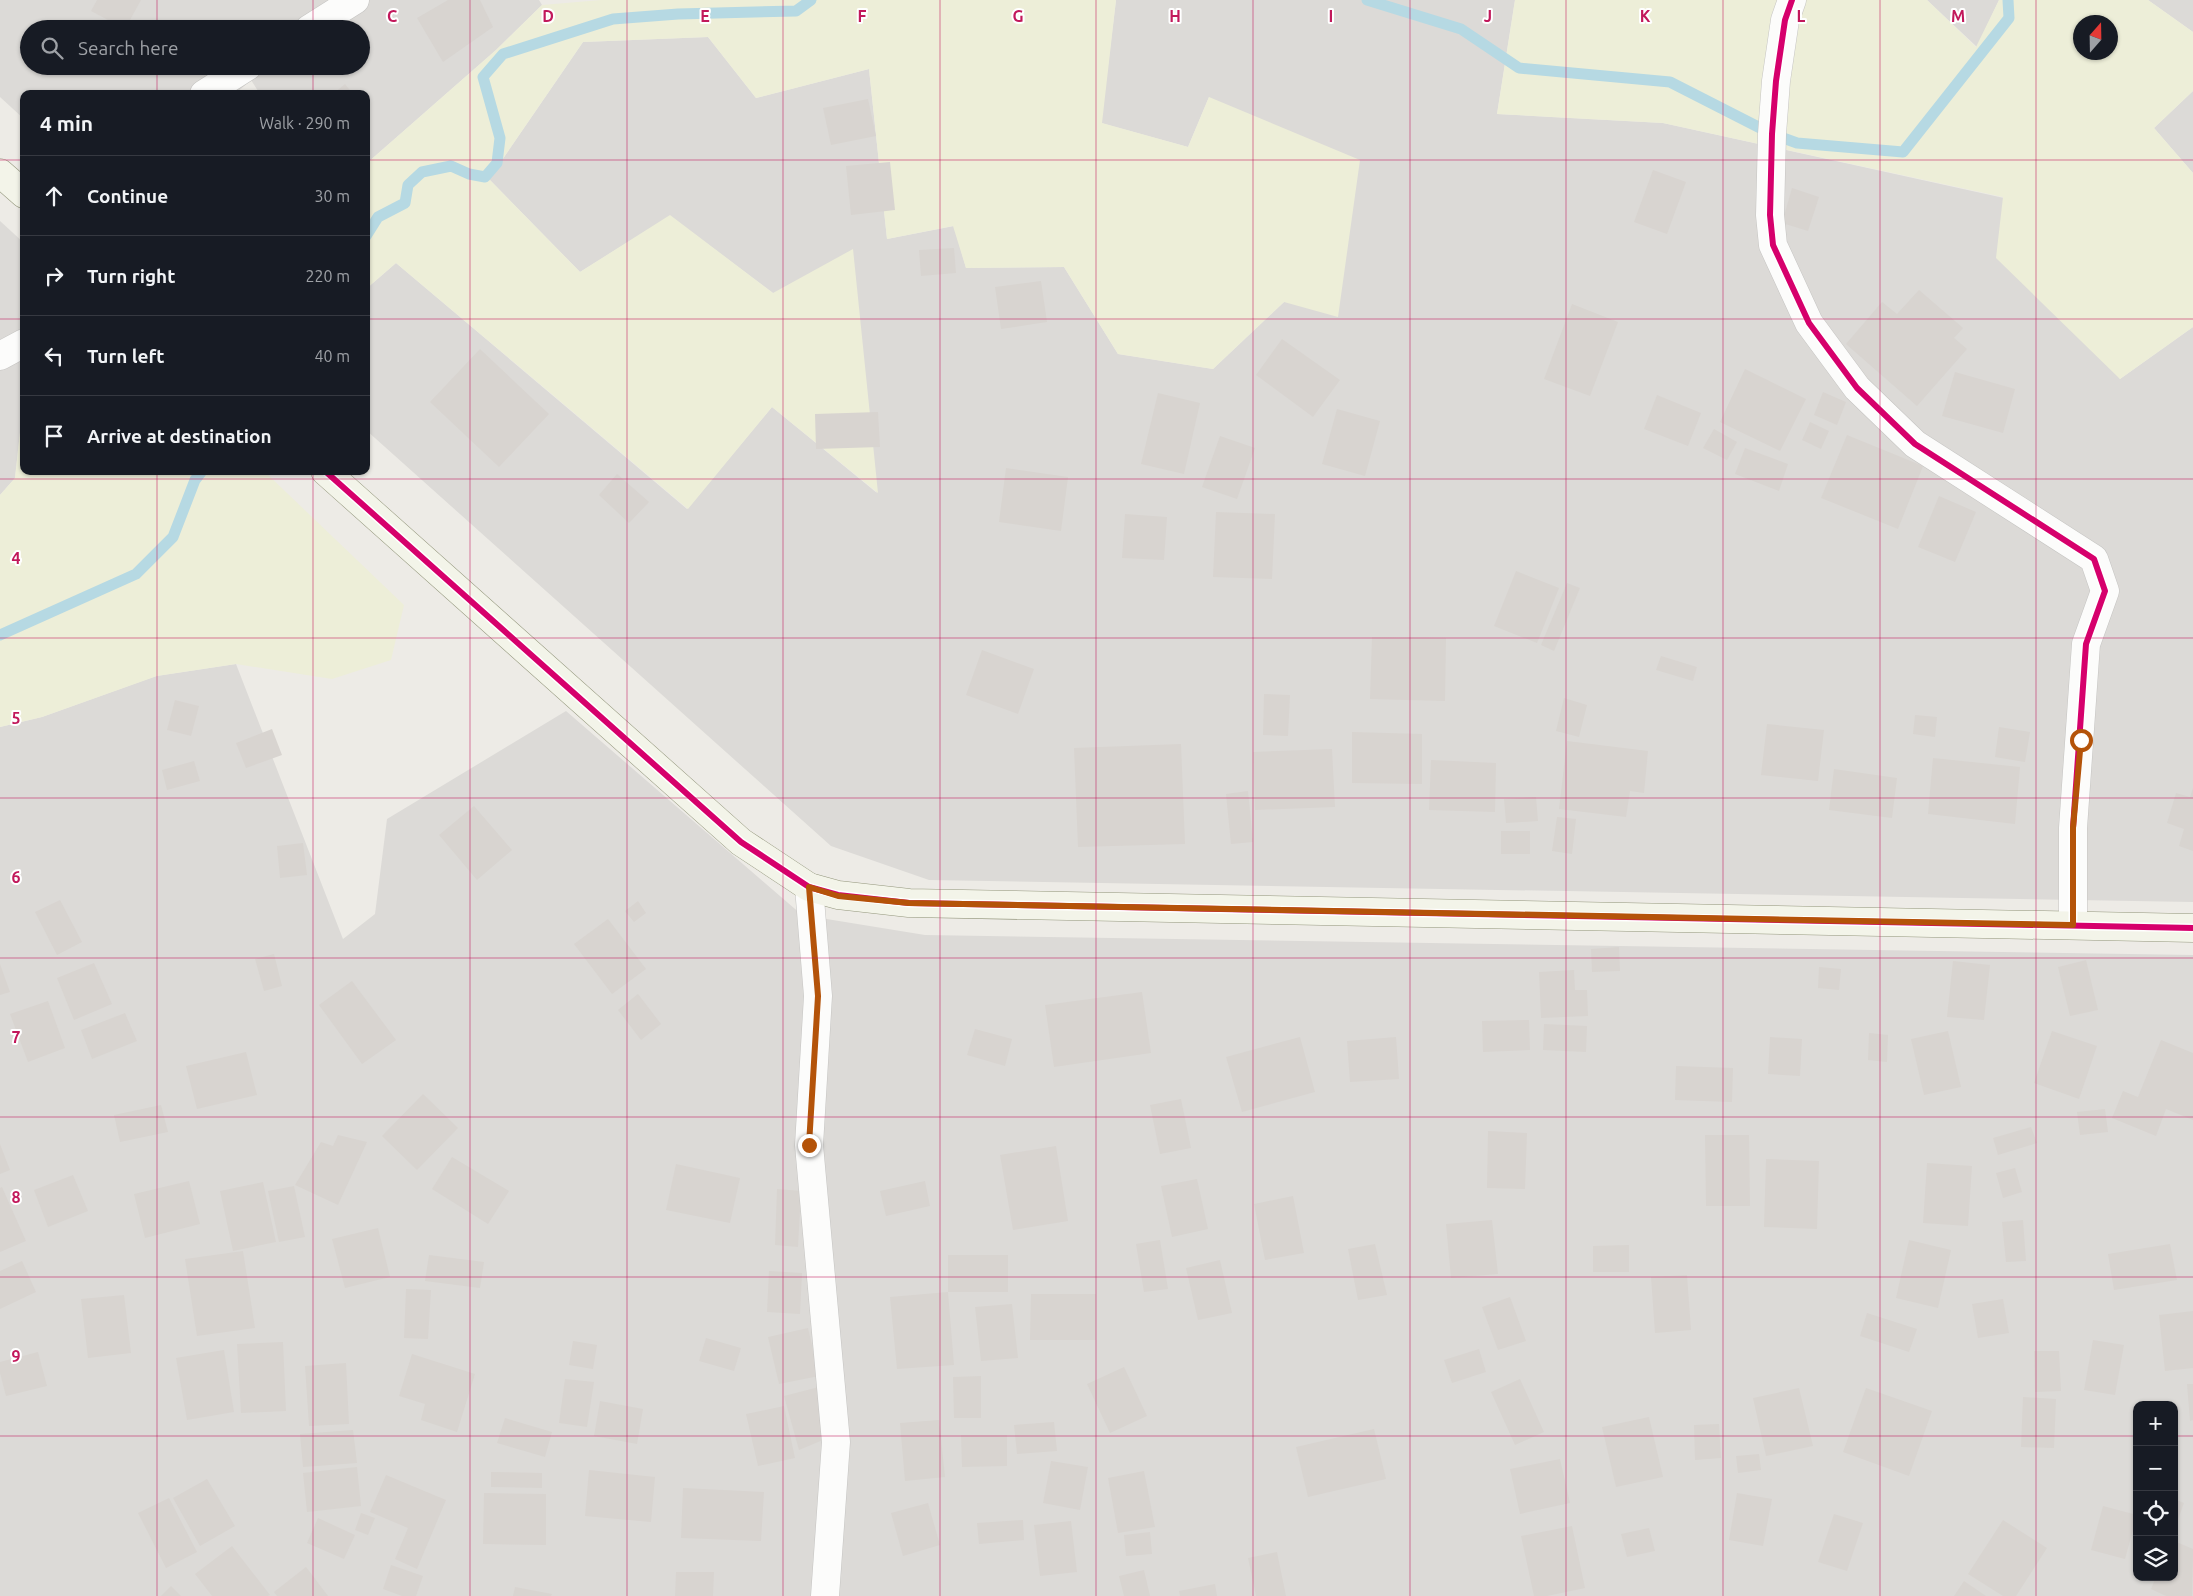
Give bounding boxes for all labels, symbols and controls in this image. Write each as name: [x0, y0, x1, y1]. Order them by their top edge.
text: C: [387, 7, 397, 25]
text: D: [542, 7, 554, 25]
text: E: [700, 7, 710, 25]
text: F: [858, 7, 867, 25]
text: G: [1012, 7, 1024, 25]
text: H: [1169, 7, 1181, 25]
text: I: [1329, 7, 1333, 25]
text: J: [1484, 7, 1492, 25]
text: K: [1640, 7, 1651, 25]
text: L: [1797, 7, 1806, 25]
text: M: [1951, 7, 1965, 25]
north arrow: [2073, 15, 2118, 60]
search box: [20, 20, 370, 75]
icon: search: [38, 34, 66, 62]
text: Search here: [78, 37, 178, 59]
text: 4 min: [40, 111, 93, 135]
text: Walk · 290 m: [259, 114, 350, 132]
icon: ahead: [40, 182, 68, 210]
text: Continue: [87, 185, 168, 207]
text: 30 m: [314, 187, 350, 205]
icon: right: [40, 262, 68, 290]
text: Turn right: [87, 265, 175, 287]
text: 220 m: [305, 267, 350, 285]
icon: left: [40, 342, 68, 370]
text: Turn left: [87, 345, 165, 367]
text: 40 m: [314, 347, 350, 365]
icon: arrive: [40, 422, 68, 450]
text: Arrive at destination: [87, 425, 272, 447]
text: 4: [11, 549, 21, 567]
text: 5: [11, 709, 21, 727]
route start: [2070, 729, 2093, 752]
text: 6: [11, 868, 21, 886]
text: 7: [11, 1028, 21, 1046]
route end: [798, 1134, 821, 1157]
text: 8: [11, 1188, 21, 1206]
text: 9: [11, 1347, 21, 1365]
map controls: [2133, 1401, 2178, 1581]
button: +: [2133, 1401, 2178, 1446]
button: −: [2133, 1446, 2178, 1491]
button: locate: [2133, 1491, 2178, 1536]
button: layers: [2133, 1536, 2178, 1581]

